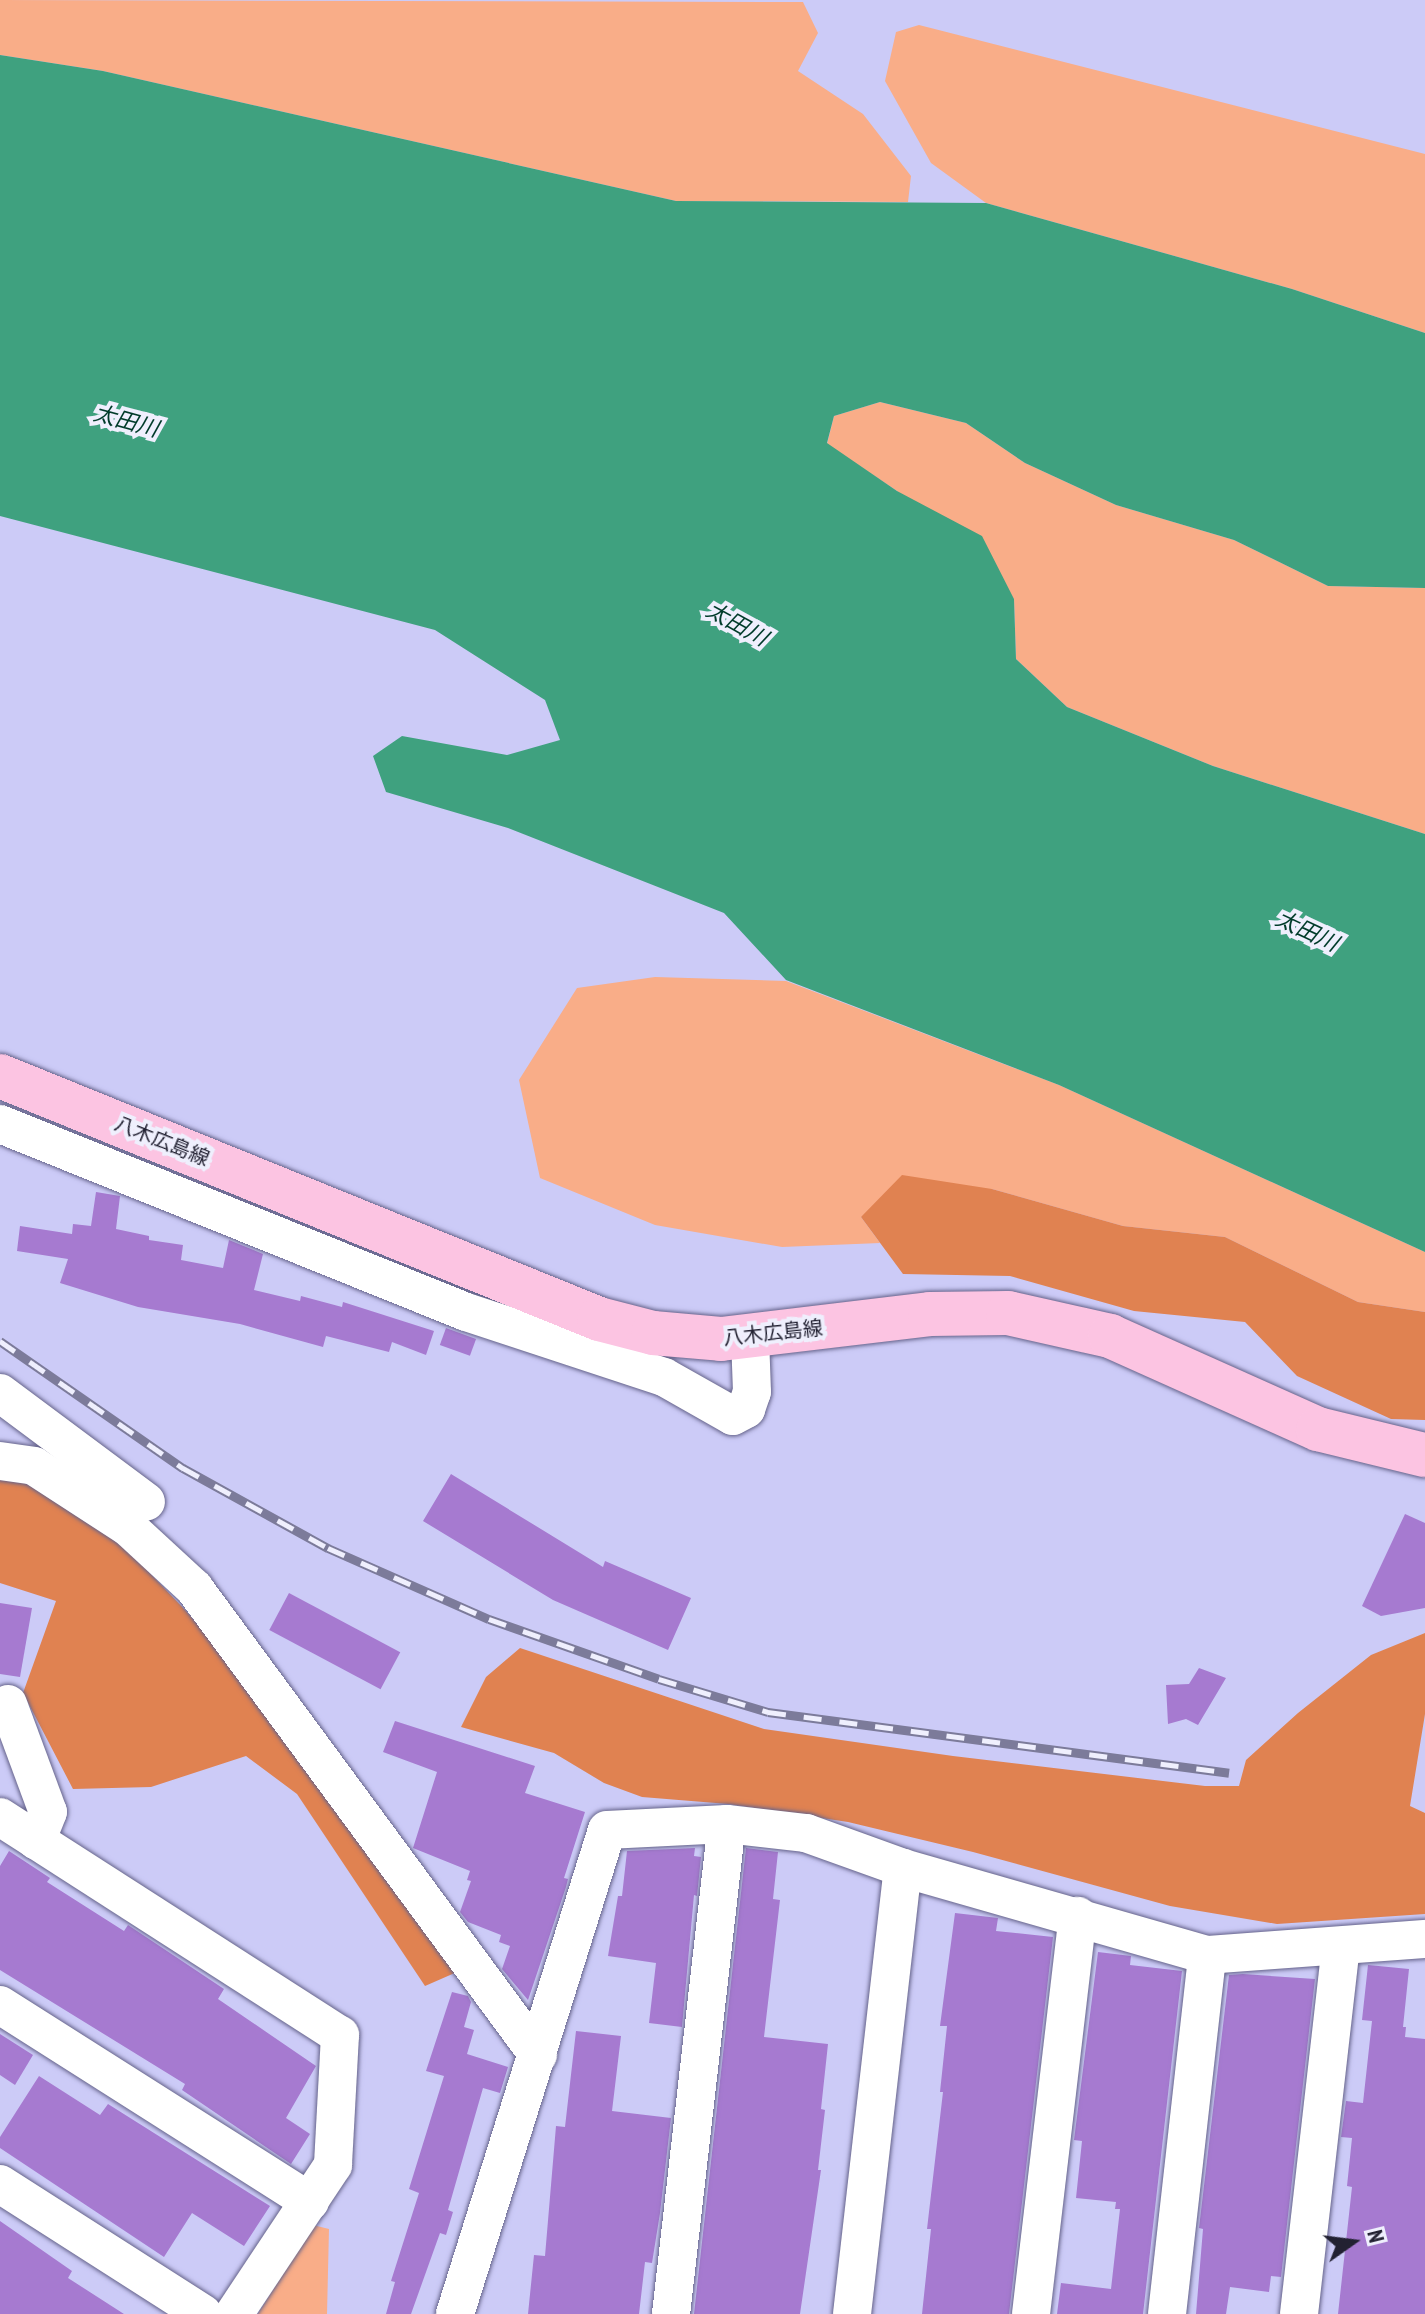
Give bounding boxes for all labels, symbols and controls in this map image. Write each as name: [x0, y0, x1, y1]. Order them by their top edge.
water label: 太田川: [91, 400, 161, 442]
water label: 太田川: [702, 596, 772, 652]
water label: 太田川: [1272, 905, 1342, 957]
street label: 八木広島線: [111, 1111, 213, 1171]
street label: 八木広島線: [722, 1316, 824, 1350]
north arrow: [1313, 2202, 1393, 2282]
text: N: [1361, 2227, 1391, 2245]

